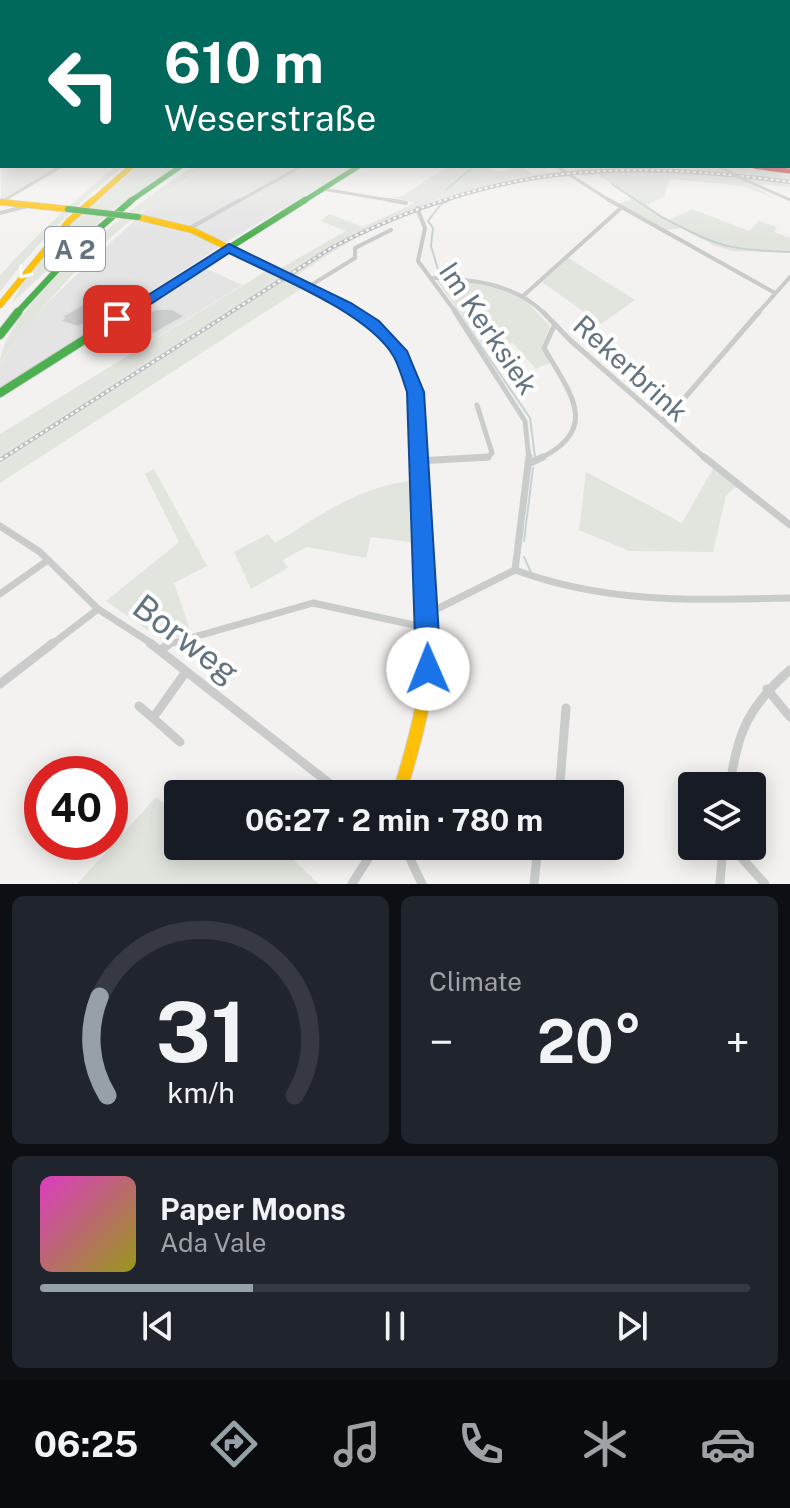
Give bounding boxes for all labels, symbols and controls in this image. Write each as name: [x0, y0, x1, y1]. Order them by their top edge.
text: 610 m: [164, 30, 324, 96]
icon: left: [32, 32, 136, 136]
text: Weserstraße: [164, 97, 376, 139]
road number: A 2: [45, 227, 105, 271]
street label: Im Kerksiek: [433, 256, 545, 400]
one-way arrow: [19, 264, 34, 278]
pin: [83, 285, 151, 353]
icon: arrive: [95, 297, 139, 341]
street label: Rekerbrink: [567, 308, 695, 428]
street label: Borweg: [125, 586, 247, 692]
position arrow: [386, 627, 470, 711]
speed limit sign: 40: [24, 756, 128, 860]
map controls: [678, 772, 766, 860]
button: layers: [678, 772, 766, 860]
text: 06:27 · 2 min · 780 m: [245, 802, 543, 838]
text: Climate: [429, 966, 522, 997]
text: 31: [155, 983, 246, 1081]
text: 20°: [537, 1006, 642, 1077]
text: −: [429, 1016, 453, 1068]
text: +: [726, 1016, 750, 1068]
text: km/h: [167, 1076, 234, 1109]
text: Paper Moons: [160, 1191, 346, 1227]
text: Ada Vale: [160, 1227, 266, 1258]
icon: previous: [136, 1304, 180, 1348]
icon: pause: [373, 1304, 417, 1348]
icon: next: [610, 1304, 654, 1348]
icon: directions: [206, 1416, 262, 1472]
icon: music: [329, 1416, 385, 1472]
icon: phone: [453, 1416, 509, 1472]
icon: climate: [577, 1416, 633, 1472]
icon: car: [700, 1416, 756, 1472]
text: 06:25: [34, 1423, 138, 1465]

